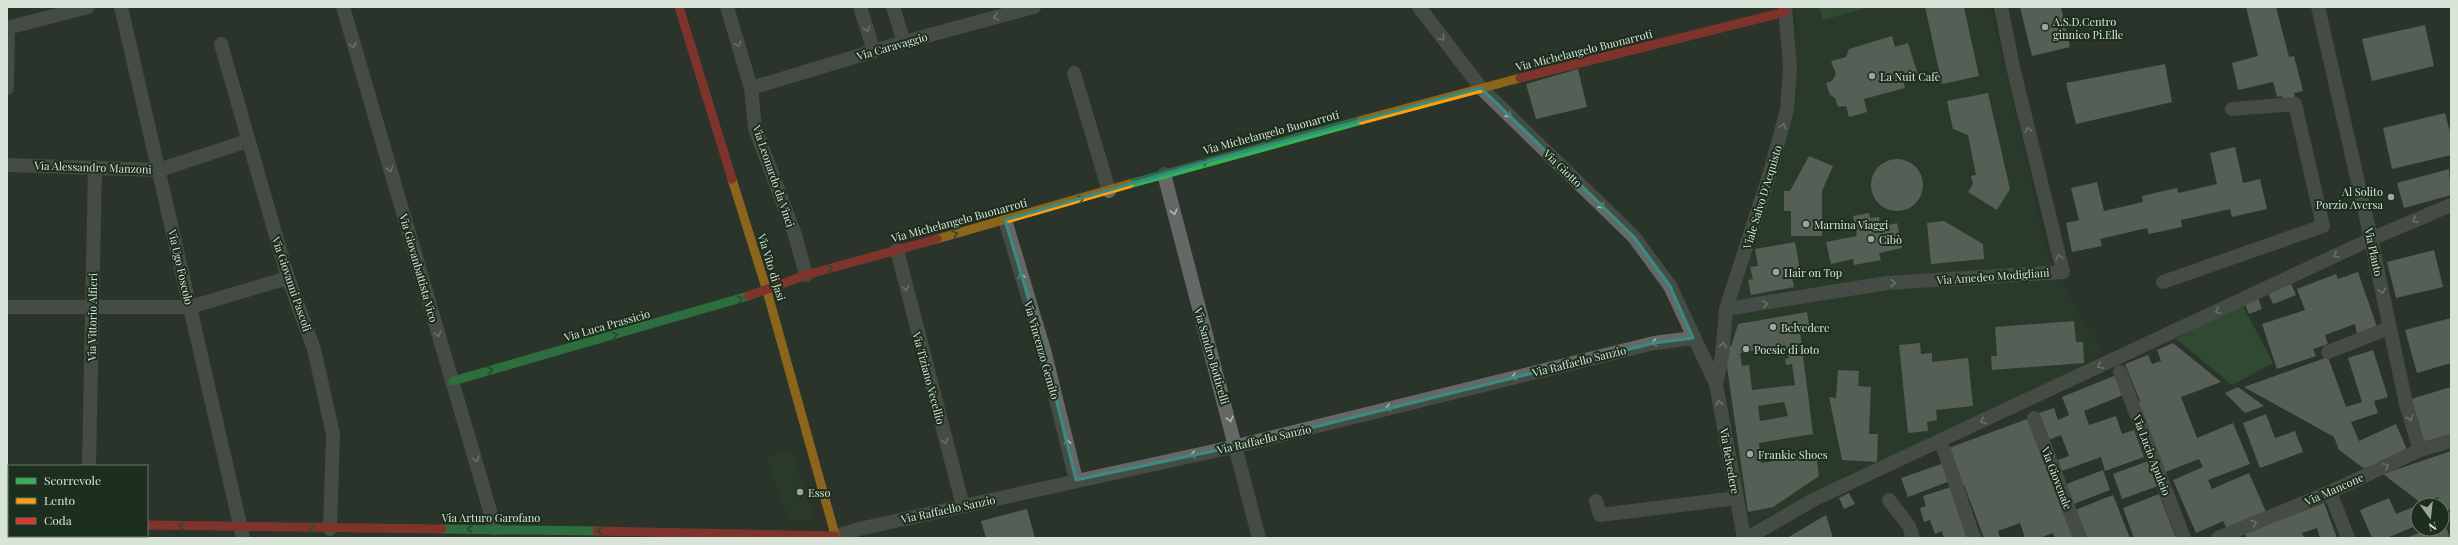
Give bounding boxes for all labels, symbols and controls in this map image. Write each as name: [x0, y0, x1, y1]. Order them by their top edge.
one-way arrow: [993, 12, 1000, 21]
place label: A.S.D.Centro ginnico Pi.Elle: [2052, 14, 2124, 42]
marker: A.S.D.Centro ginnico Pi.Elle: [2040, 22, 2050, 32]
one-way arrow: [862, 25, 871, 32]
street label: Via Michelangelo Buonarroti: [1513, 26, 1654, 74]
street label: Via Caravaggio: [854, 29, 929, 64]
one-way arrow: [1437, 34, 1444, 41]
one-way arrow: [349, 41, 357, 48]
one-way arrow: [733, 41, 742, 48]
place label: La Nuit Cafè: [1880, 69, 1941, 84]
marker: La Nuit Cafè: [1867, 71, 1877, 81]
street label: Via Michelangelo Buonarroti: [1200, 107, 1341, 158]
one-way arrow: [1504, 111, 1512, 118]
street label: Via Leonardo da Vinci: [749, 122, 799, 229]
one-way arrow: [1778, 123, 1786, 129]
one-way arrow: [2025, 127, 2033, 134]
street label: Viale Salvo D'Acquisto: [1739, 143, 1785, 252]
street label: Via Giotto: [1540, 145, 1586, 190]
street label: Via Alessandro Manzoni: [33, 157, 152, 177]
one-way arrow: [1202, 158, 1209, 167]
one-way arrow: [385, 166, 394, 173]
place label: Al Solito Porzio Aversa: [2316, 184, 2384, 212]
marker: Al Solito Porzio Aversa: [2386, 192, 2396, 202]
street label: Via Michelangelo Buonarroti: [888, 195, 1029, 246]
one-way arrow: [1077, 195, 1084, 204]
one-way arrow: [1597, 201, 1605, 209]
one-way arrow: [1169, 208, 1178, 215]
street label: Via Giovanbattista Vico: [396, 211, 442, 324]
one-way arrow: [2412, 215, 2419, 223]
place label: Marnina Viaggi: [1814, 217, 1888, 232]
marker: Marnina Viaggi: [1801, 219, 1811, 229]
street label: Via Plauto: [2361, 225, 2386, 278]
street label: Via Ugo Foscolo: [165, 227, 197, 306]
one-way arrow: [952, 230, 959, 239]
street label: Via Vito di Jasi: [754, 231, 789, 302]
place label: Cibò: [1879, 232, 1902, 247]
street label: Via Giovanni Pascoli: [268, 234, 315, 333]
marker: Cibò: [1866, 234, 1876, 244]
one-way arrow: [2333, 250, 2340, 258]
one-way arrow: [2055, 254, 2064, 261]
one-way arrow: [826, 264, 833, 273]
place label: Hair on Top: [1784, 265, 1842, 280]
street label: Via Amedeo Modigliani: [1935, 265, 2050, 287]
marker: Hair on Top: [1771, 267, 1781, 277]
street label: Via Vittorio Alfieri: [84, 273, 100, 362]
one-way arrow: [1017, 273, 1026, 280]
one-way arrow: [1890, 278, 1896, 287]
one-way arrow: [901, 284, 909, 291]
one-way arrow: [2377, 288, 2385, 294]
one-way arrow: [737, 295, 744, 304]
street label: Via Vincenzo Gemito: [1021, 298, 1063, 401]
one-way arrow: [1762, 300, 1768, 309]
street label: Via Sandro Botticelli: [1191, 305, 1233, 406]
street label: Via Luca Prassicio: [561, 306, 652, 345]
one-way arrow: [2215, 306, 2222, 314]
place label: Belvedere: [1781, 320, 1830, 335]
marker: Belvedere: [1768, 322, 1778, 332]
street label: Via Tiziano Vecellio: [909, 329, 949, 426]
one-way arrow: [433, 331, 442, 338]
one-way arrow: [612, 331, 619, 340]
one-way arrow: [1651, 339, 1657, 347]
street label: Via Raffaello Sanzio: [1530, 342, 1627, 380]
one-way arrow: [1718, 342, 1727, 348]
place label: Poesie di loto: [1754, 342, 1819, 357]
marker: Poesie di loto: [1741, 344, 1751, 354]
one-way arrow: [2097, 361, 2105, 369]
one-way arrow: [487, 366, 494, 375]
one-way arrow: [1511, 373, 1517, 381]
one-way arrow: [1716, 400, 1724, 406]
one-way arrow: [1385, 404, 1391, 412]
street label: Via Lucio Apuleio: [2129, 412, 2174, 498]
one-way arrow: [2405, 414, 2414, 421]
one-way arrow: [1225, 415, 1233, 422]
one-way arrow: [1979, 416, 1987, 424]
street label: Via Raffaello Sanzio: [1214, 421, 1313, 457]
street label: Via Belvedere: [1717, 426, 1743, 495]
one-way arrow: [941, 437, 949, 444]
one-way arrow: [1064, 439, 1072, 445]
street label: Via Giovenale: [2038, 443, 2076, 512]
place label: Frankie Shoes: [1758, 447, 1828, 462]
marker: Frankie Shoes: [1745, 449, 1755, 459]
one-way arrow: [1190, 450, 1197, 458]
one-way arrow: [471, 455, 480, 462]
one-way arrow: [2383, 462, 2390, 470]
legend: [8, 465, 148, 537]
street label: Via Mancone: [2301, 469, 2366, 509]
text: Scorrevole: [44, 472, 101, 488]
place label: Esso: [808, 485, 831, 500]
marker: Esso: [795, 487, 805, 497]
text: Lento: [44, 492, 76, 508]
street label: Via Raffaello Sanzio: [898, 492, 997, 527]
north arrow: [2410, 497, 2450, 537]
street label: Via Arturo Garofano: [441, 510, 540, 525]
text: Coda: [44, 512, 72, 528]
text: N: [2427, 519, 2438, 535]
one-way arrow: [2250, 520, 2258, 528]
one-way arrow: [179, 521, 185, 530]
one-way arrow: [309, 524, 315, 533]
one-way arrow: [467, 525, 473, 533]
one-way arrow: [597, 527, 603, 535]

